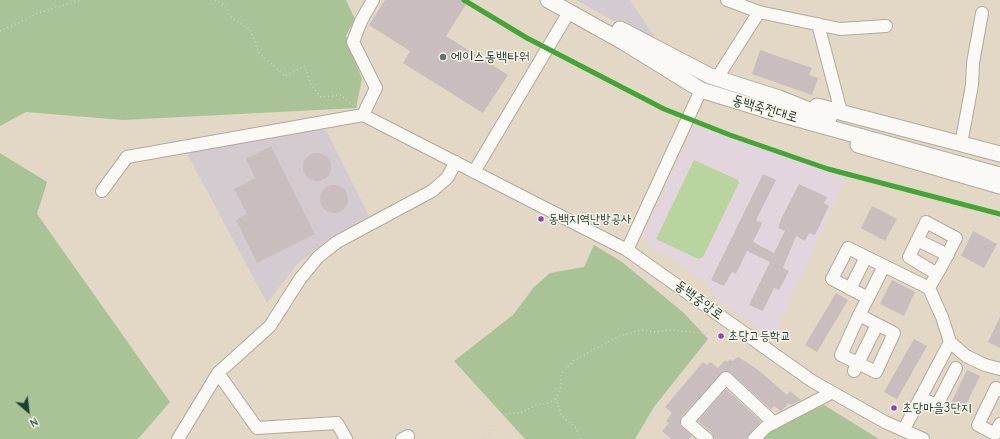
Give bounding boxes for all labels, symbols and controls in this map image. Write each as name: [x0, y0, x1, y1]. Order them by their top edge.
place label: 에이스동백타워: [451, 49, 530, 65]
marker: 에이스동백타워: [438, 52, 448, 62]
street label: 동백죽전대로: [730, 92, 800, 126]
place label: 동백지역난방공사: [548, 211, 632, 227]
marker: 동백지역난방공사: [536, 214, 546, 224]
street label: 동백중앙로: [671, 277, 727, 323]
place label: 초당고등학교: [728, 328, 791, 344]
marker: 초당고등학교: [716, 331, 726, 341]
north arrow: [8, 391, 48, 431]
place label: 초당마을3단지: [902, 400, 971, 416]
marker: 초당마을3단지: [889, 403, 899, 413]
text: N: [28, 415, 40, 429]

